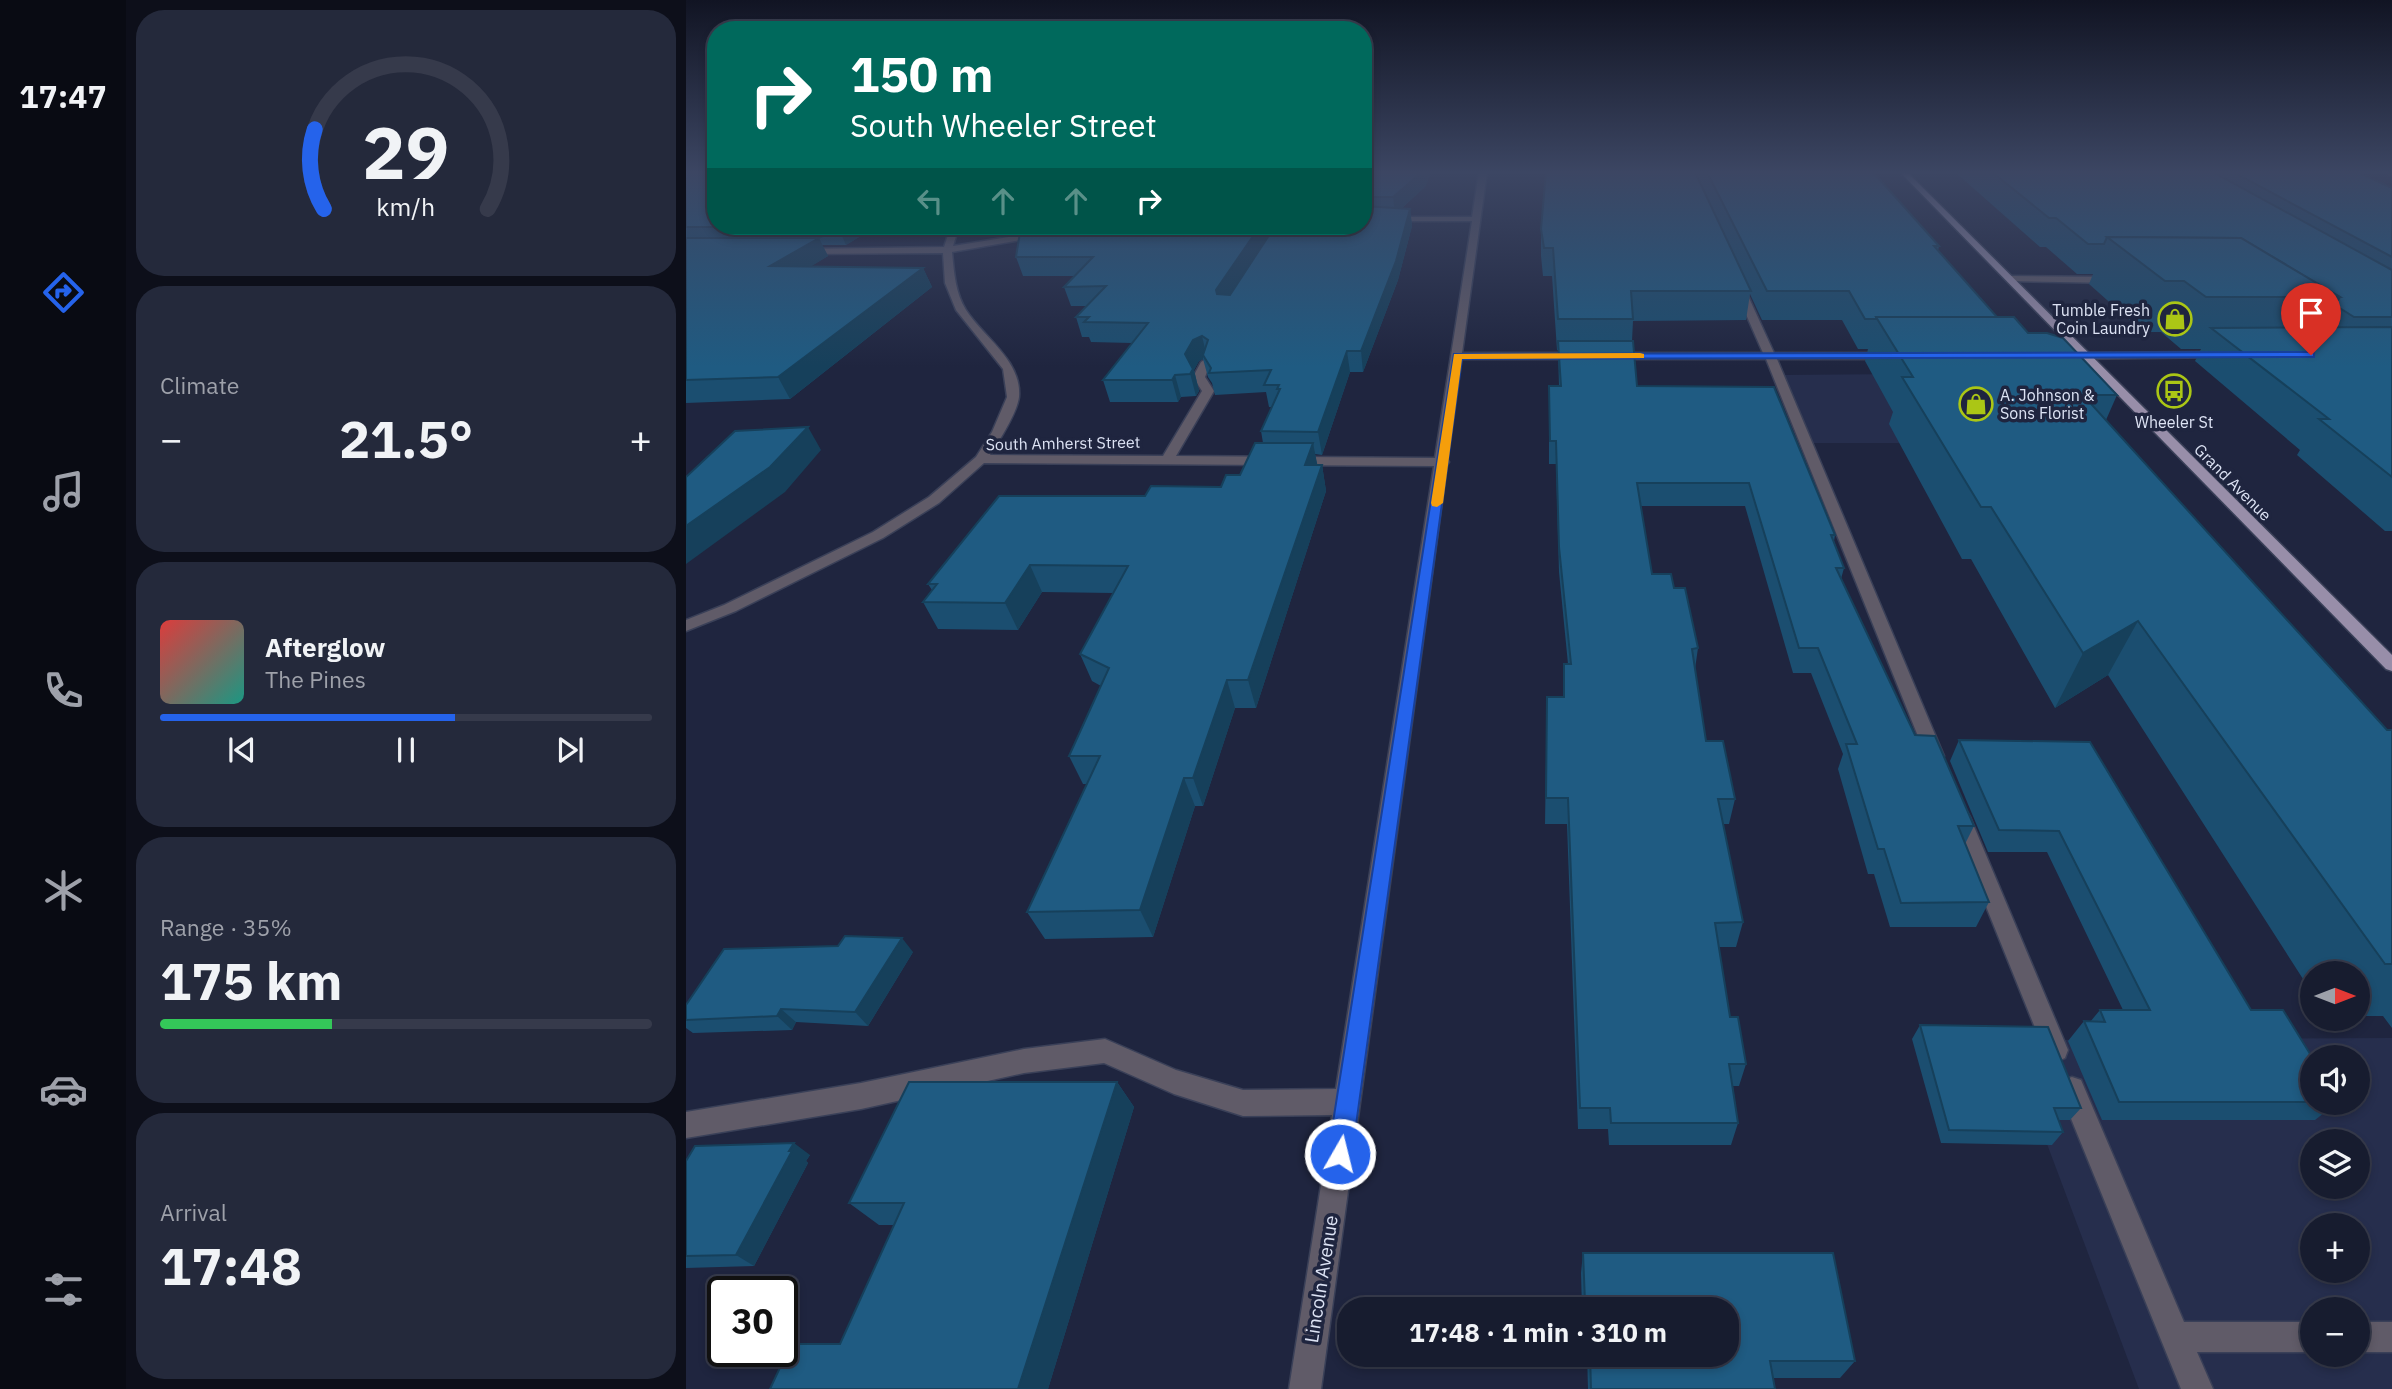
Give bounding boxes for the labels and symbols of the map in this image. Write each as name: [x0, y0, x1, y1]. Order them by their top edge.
pin: [2281, 283, 2341, 355]
place label: Tumble Fresh Coin Laundry: [2052, 300, 2150, 338]
shop icon: Tumble Fresh Coin Laundry: [2156, 300, 2194, 338]
bus stop icon: Wheeler St: [2155, 372, 2193, 410]
shop icon: A. Johnson & Sons Florist: [1957, 385, 1995, 423]
place label: A. Johnson & Sons Florist: [2000, 385, 2095, 423]
place label: Wheeler St: [2135, 412, 2213, 432]
street label: South Amherst Street: [985, 432, 1141, 454]
street label: Grand Avenue: [2190, 439, 2276, 525]
north arrow: [2300, 961, 2370, 1031]
position arrow: [1303, 1117, 1377, 1191]
street label: Lincoln Avenue: [1299, 1213, 1343, 1345]
speed limit sign: 30: [707, 1276, 798, 1367]

